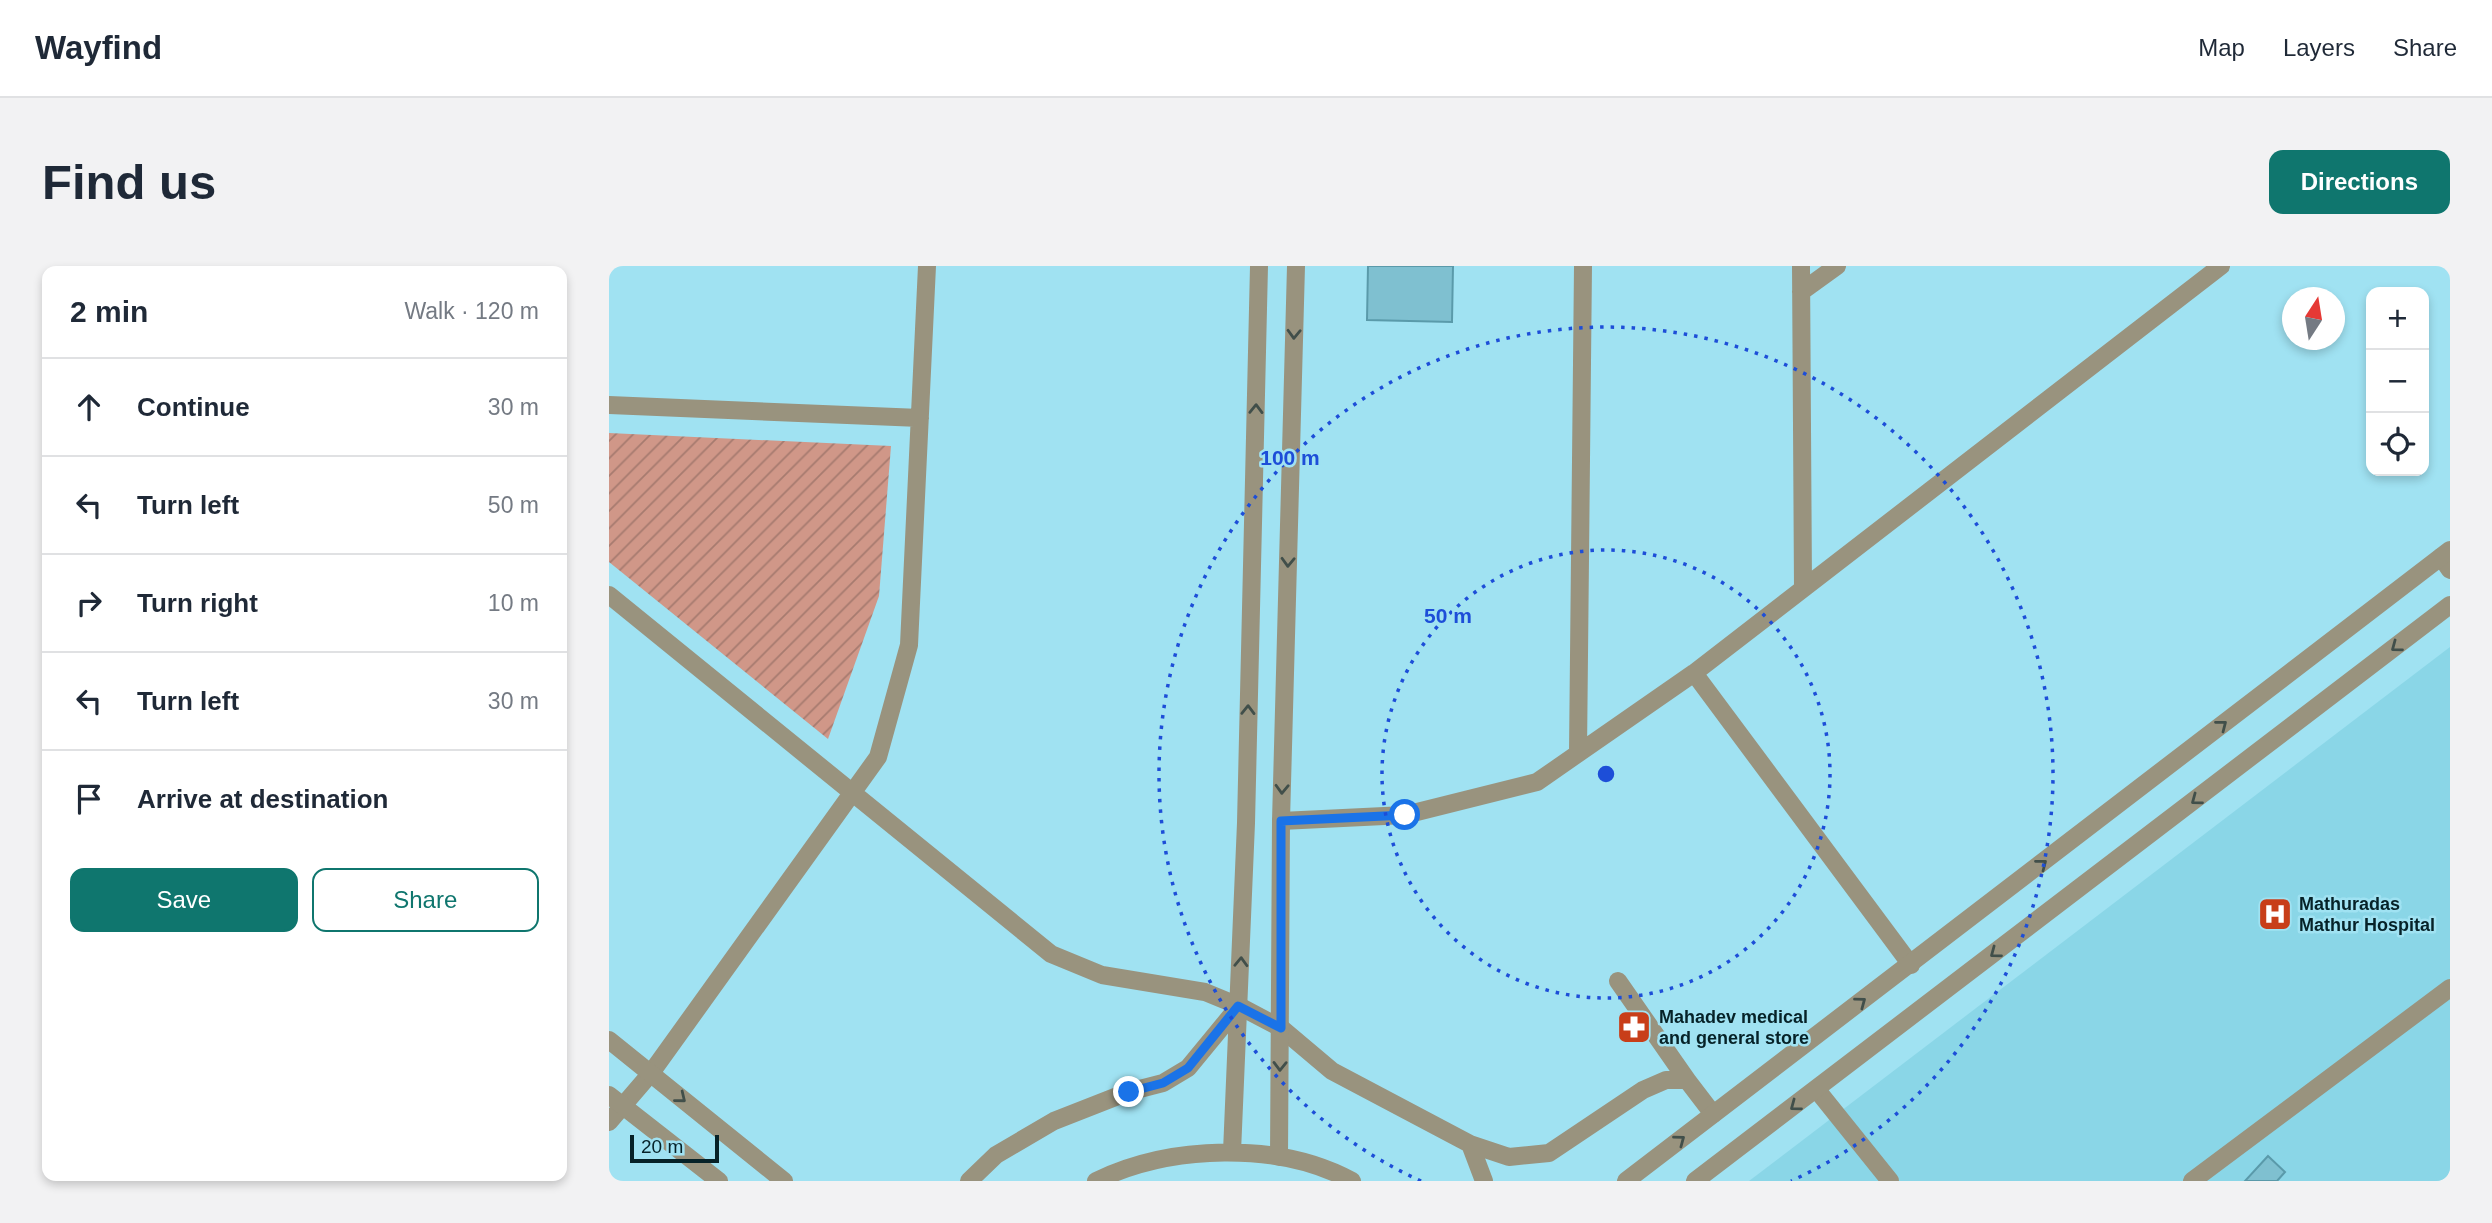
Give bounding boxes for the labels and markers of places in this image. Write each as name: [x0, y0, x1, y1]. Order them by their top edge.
centre of rings: [1594, 762, 1618, 786]
place label: Mathuradas Mathur Hospital: [2299, 894, 2435, 935]
hospital icon: Mathuradas Mathur Hospital: [2256, 895, 2294, 933]
place label: Mahadev medical and general store: [1659, 1007, 1809, 1048]
pharmacy icon: Mahadev medical and general store: [1615, 1008, 1653, 1046]

